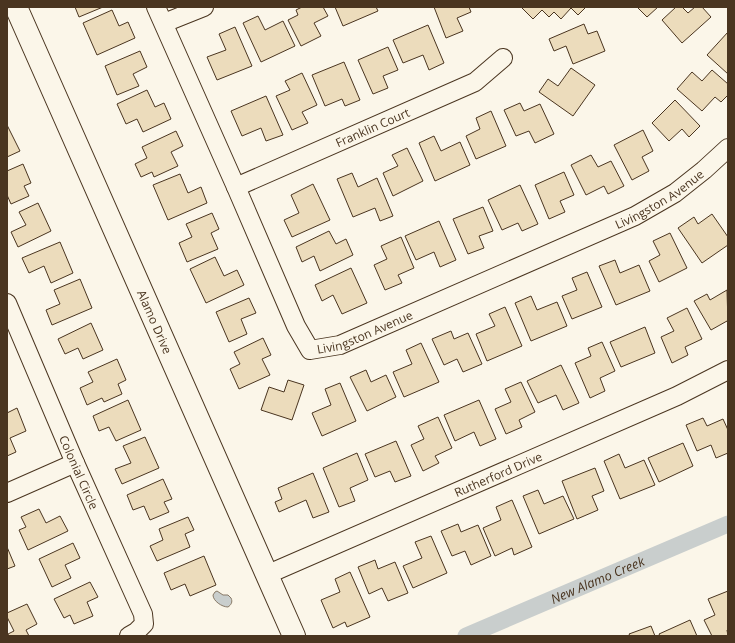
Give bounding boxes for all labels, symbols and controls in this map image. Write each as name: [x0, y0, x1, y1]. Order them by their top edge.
street label: Franklin Court: [333, 103, 412, 151]
street label: Livingston Avenue: [612, 165, 707, 232]
street label: Alamo Drive: [134, 287, 177, 356]
street label: Livingston Avenue: [315, 306, 415, 357]
street label: Colonial Circle: [56, 433, 103, 512]
street label: Rutherford Drive: [451, 447, 545, 501]
water label: New Alamo Creek: [548, 552, 648, 608]

